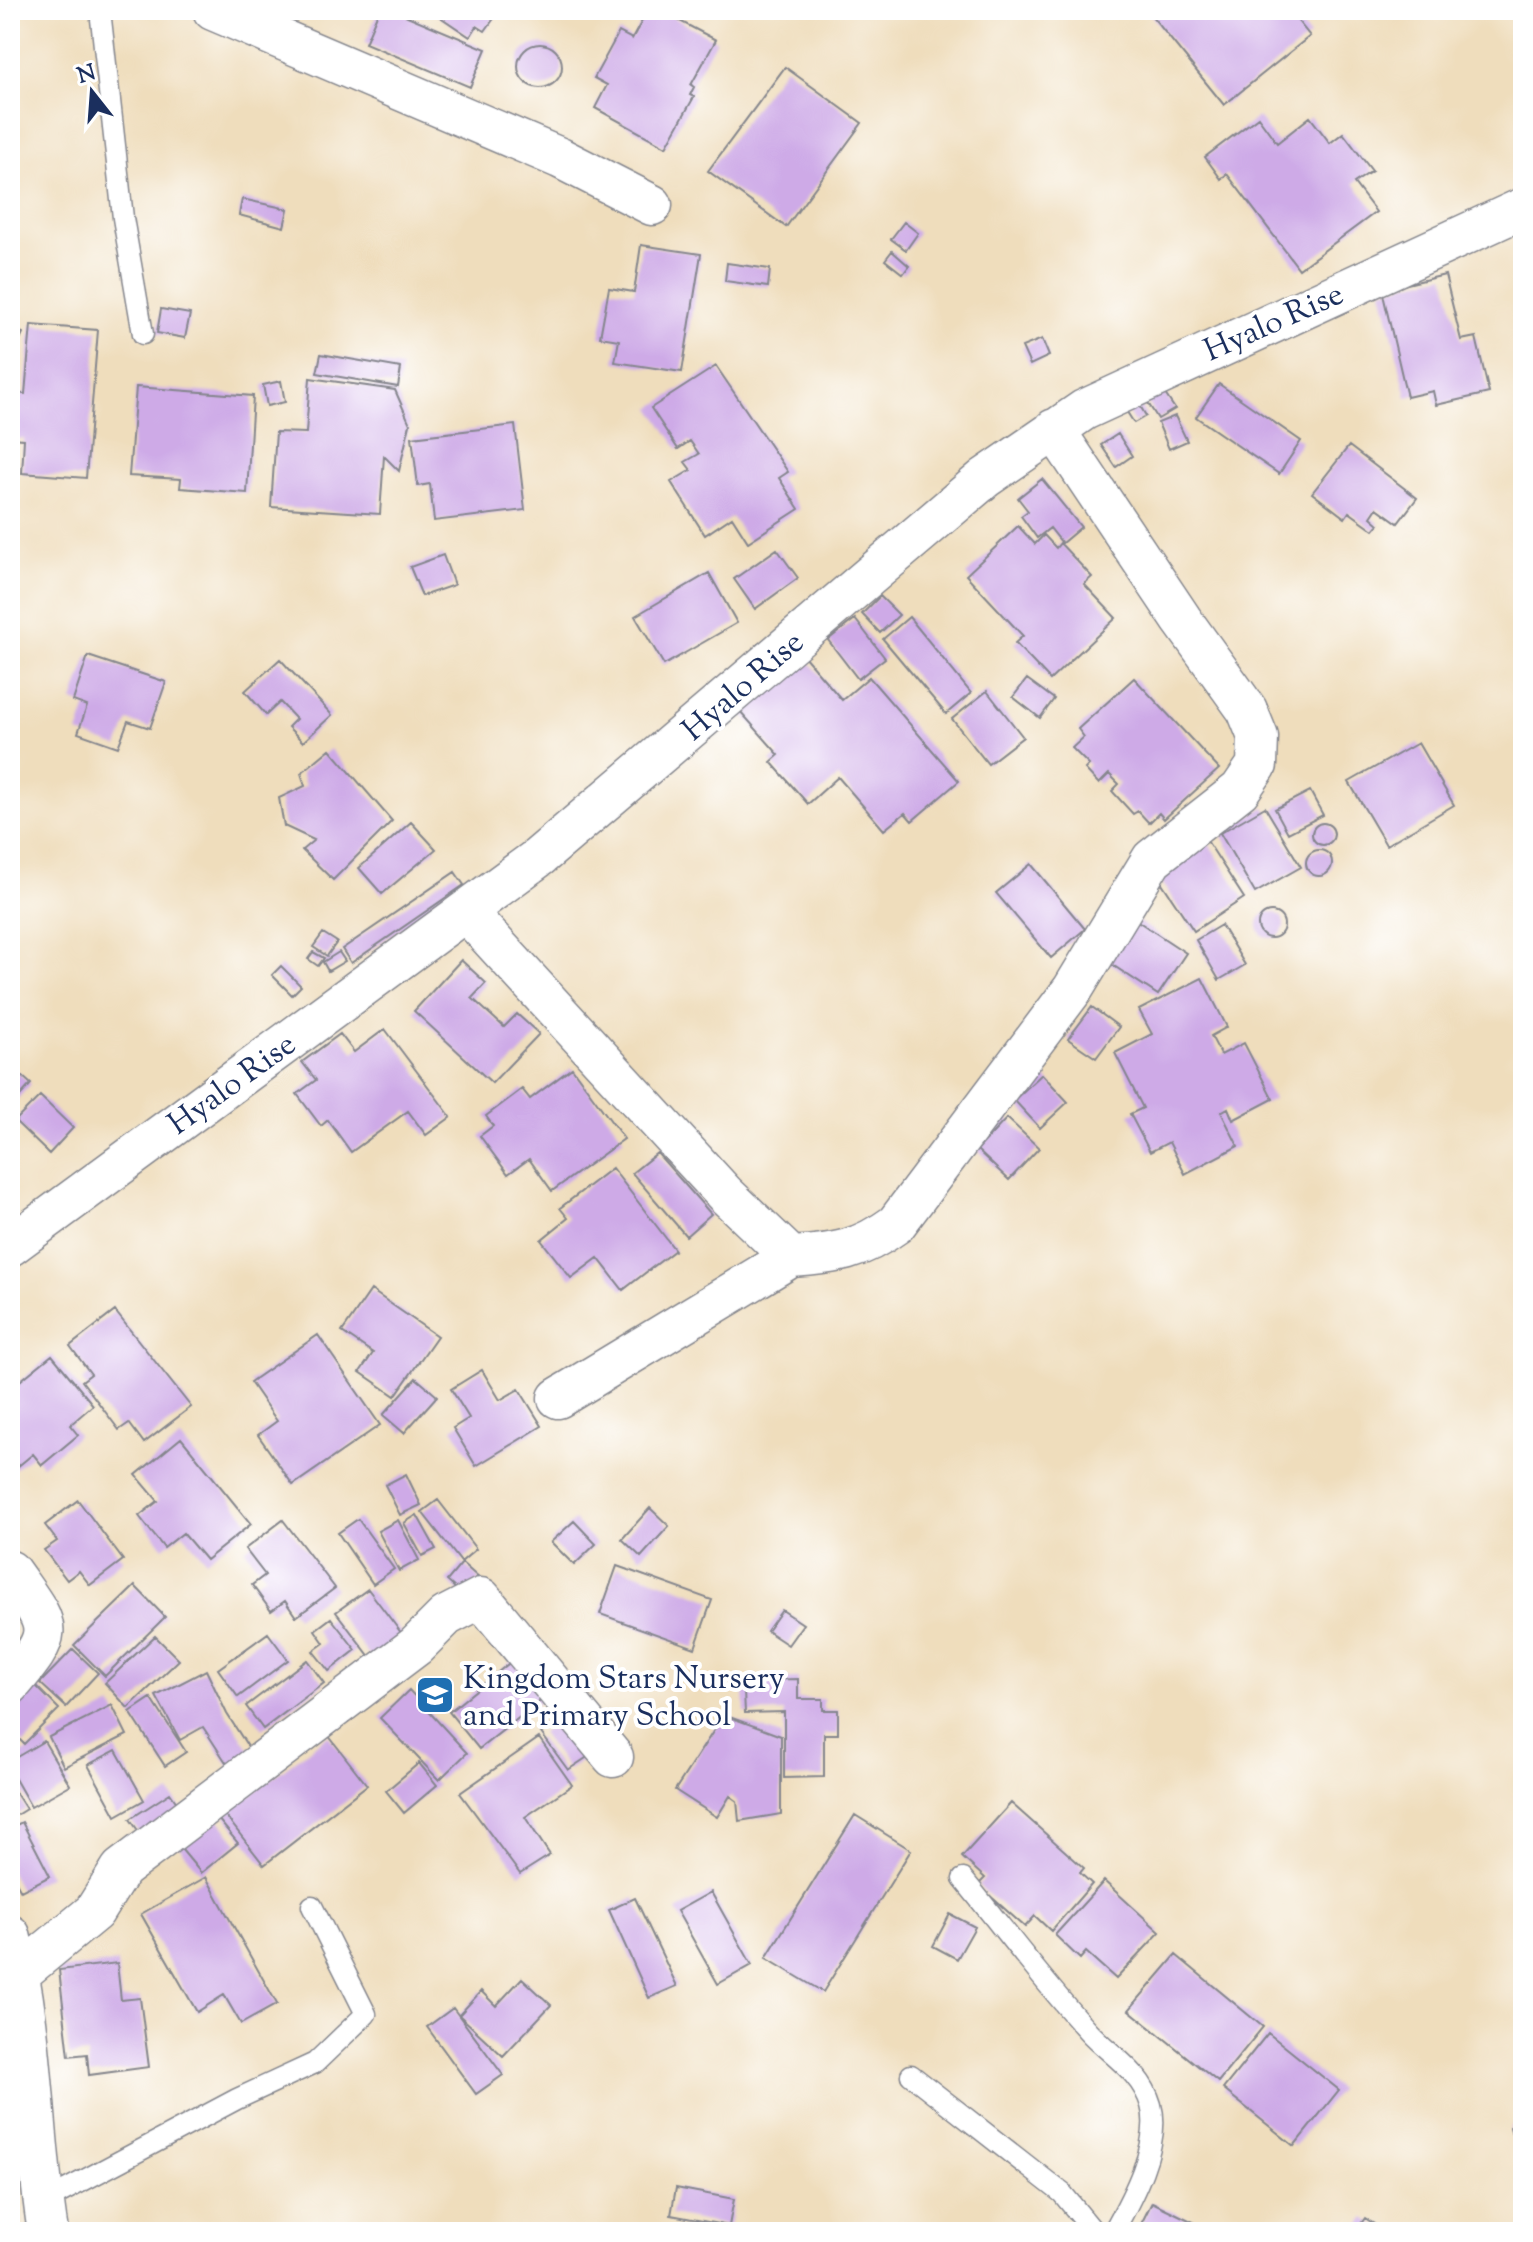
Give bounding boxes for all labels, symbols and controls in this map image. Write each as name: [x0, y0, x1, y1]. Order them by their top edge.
north arrow: [52, 52, 132, 132]
text: N: [74, 58, 101, 94]
street label: Hyalo Rise: [1197, 273, 1351, 375]
street label: Hyalo Rise: [673, 621, 815, 753]
street label: Hyalo Rise: [159, 1023, 306, 1148]
place label: Kingdom Stars Nursery and Primary School: [463, 1657, 785, 1740]
school or university icon: Kingdom Stars Nursery and Primary School: [414, 1674, 456, 1716]

